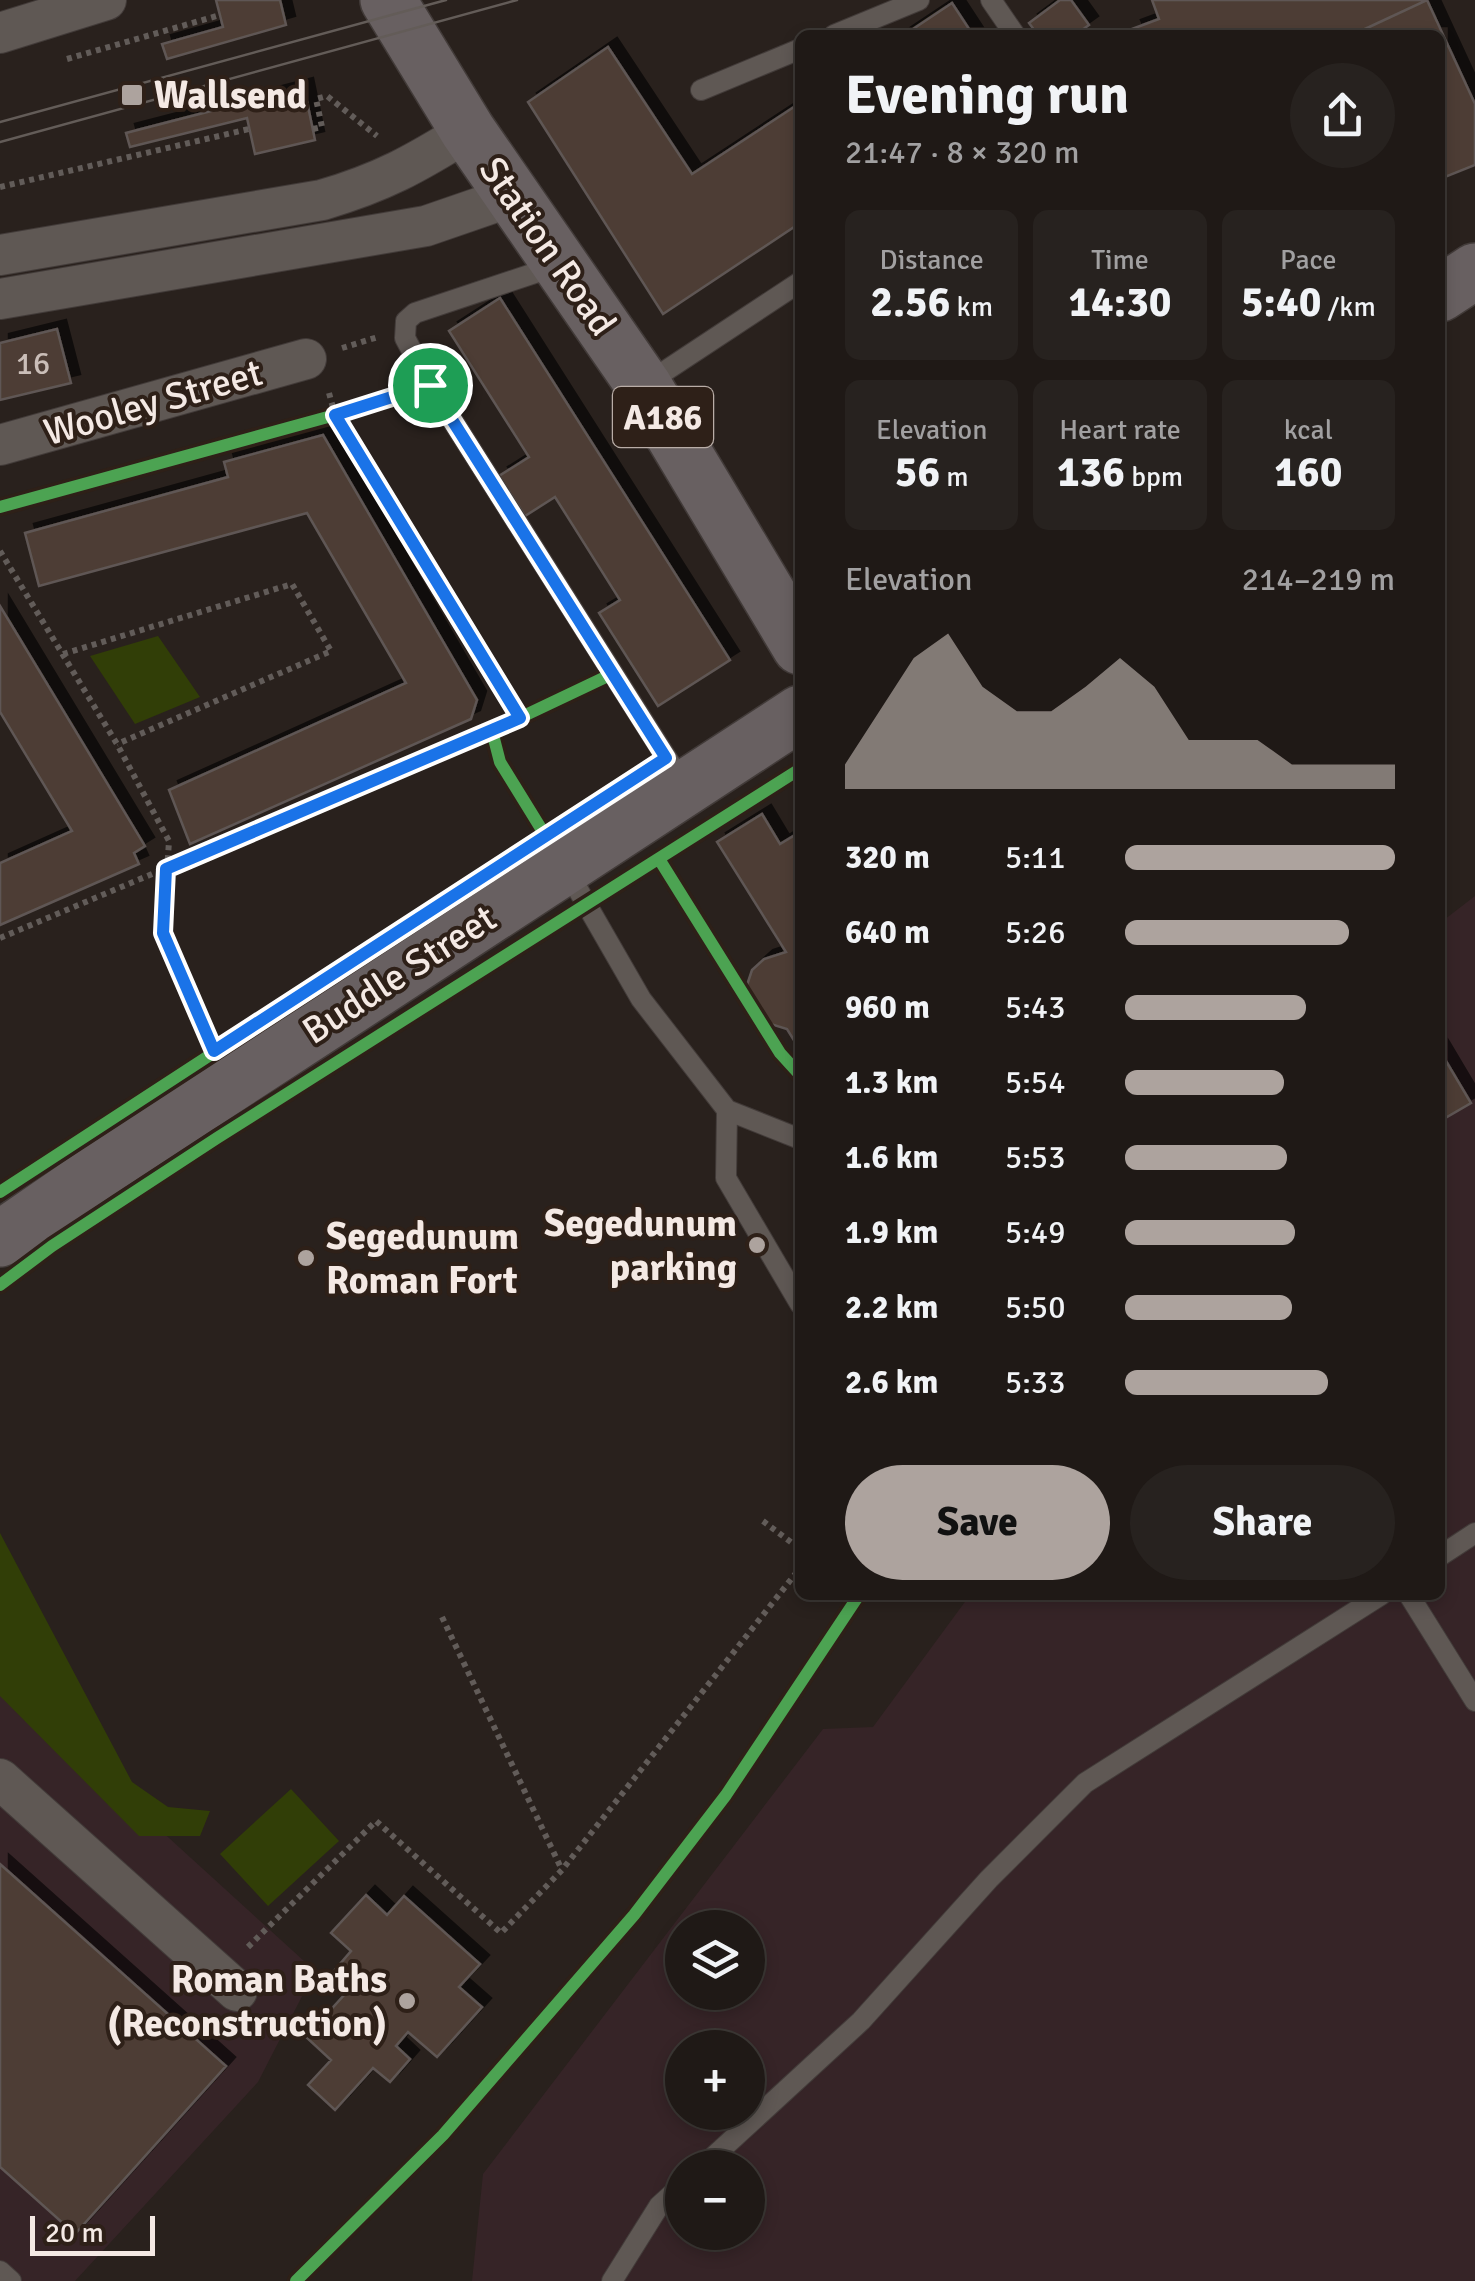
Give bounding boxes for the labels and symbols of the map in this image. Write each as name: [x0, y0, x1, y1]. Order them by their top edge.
place label: Wallsend: [154, 72, 307, 119]
marker: Wallsend: [119, 82, 145, 108]
street label: Station Road: [469, 148, 626, 345]
pin: [388, 343, 473, 428]
house number: 16: [16, 344, 50, 383]
street label: Wooley Street: [39, 349, 268, 456]
road number: A186: [613, 387, 713, 447]
street label: Buddle Street: [294, 894, 505, 1054]
place label: Segedunum parking: [544, 1200, 737, 1291]
place label: Segedunum Roman Fort: [326, 1213, 519, 1304]
marker: Segedunum parking: [746, 1234, 768, 1256]
marker: Segedunum Roman Fort: [295, 1247, 317, 1269]
place label: Roman Baths (Reconstruction): [107, 1956, 387, 2047]
marker: Roman Baths (Reconstruction): [396, 1990, 418, 2012]
scale bar: [30, 2211, 155, 2256]

